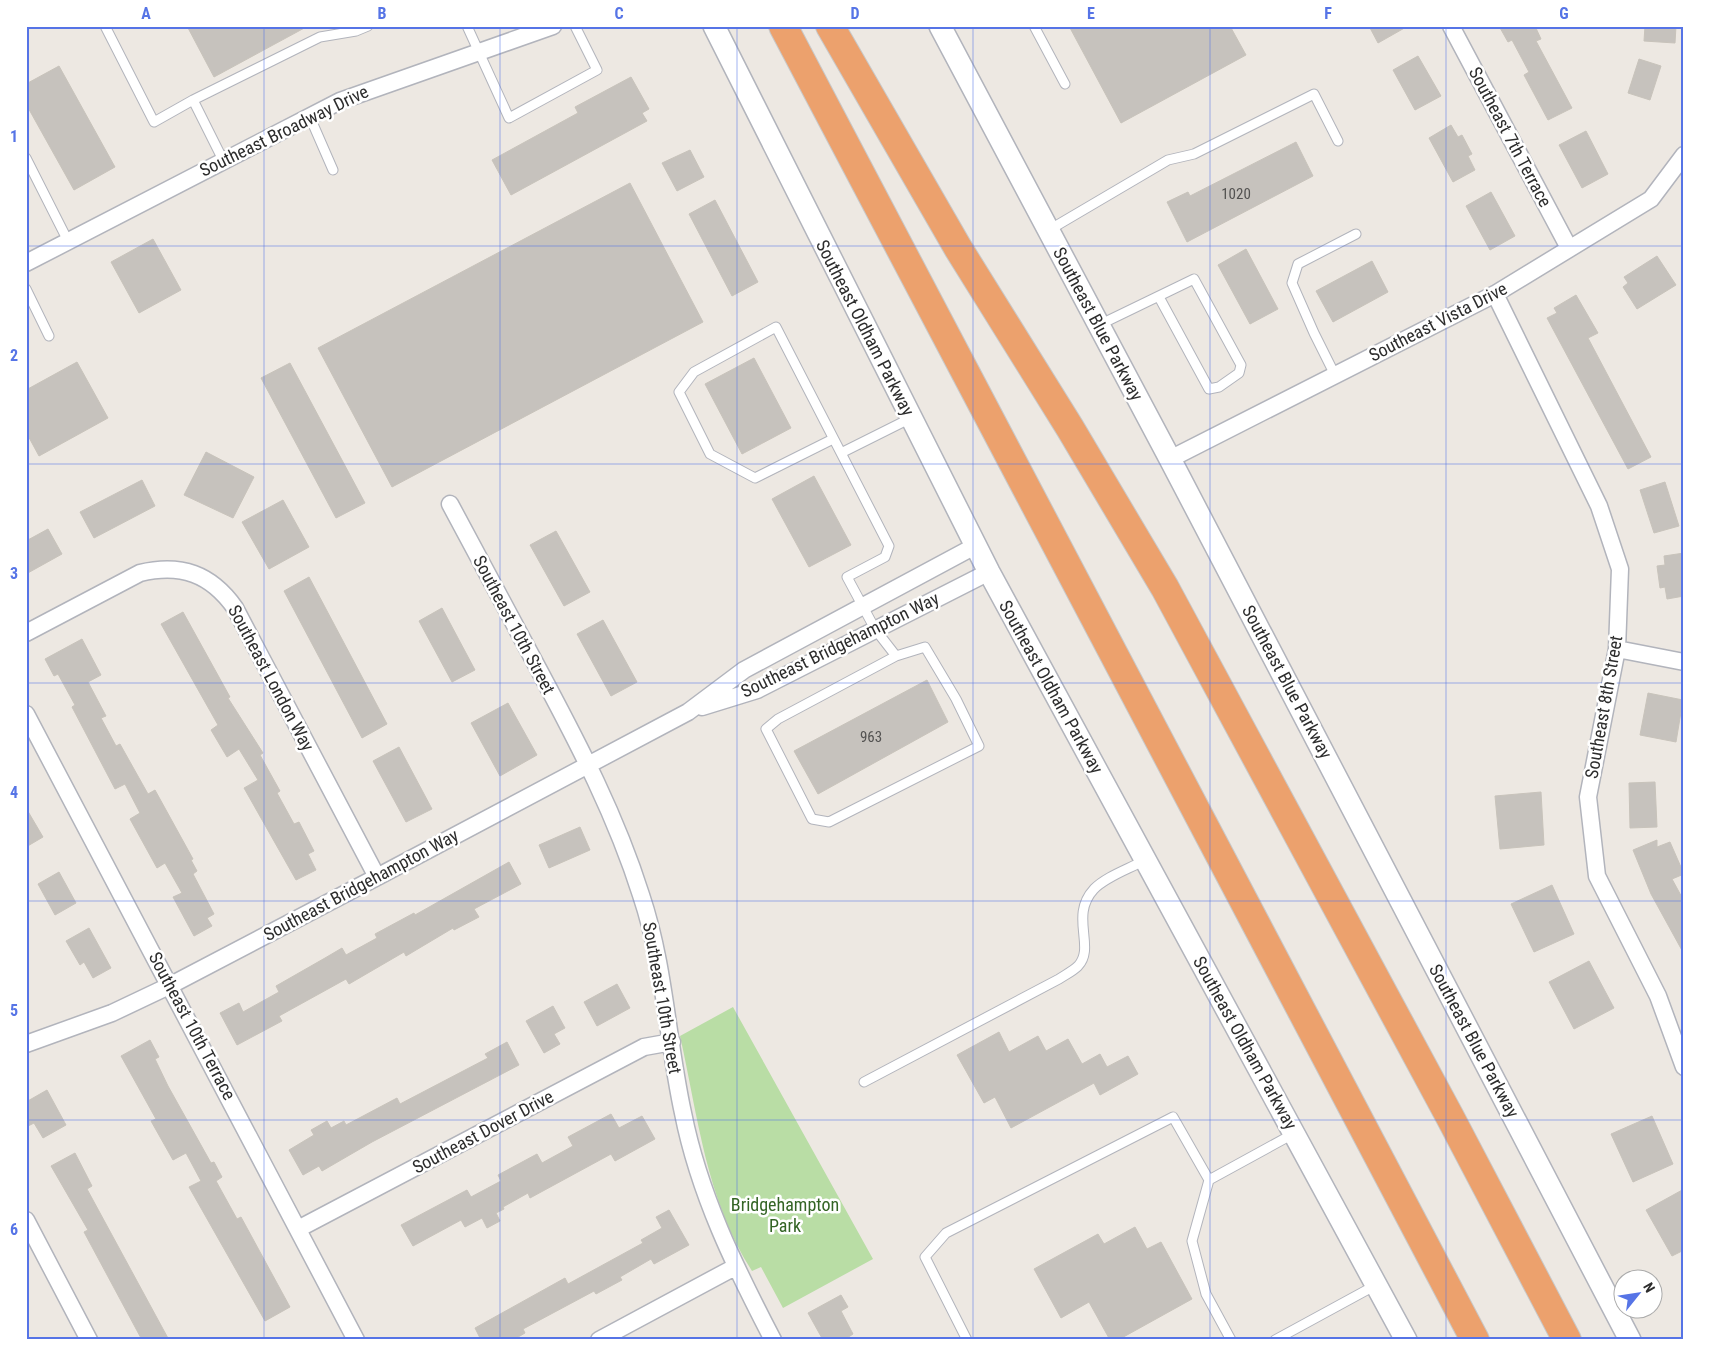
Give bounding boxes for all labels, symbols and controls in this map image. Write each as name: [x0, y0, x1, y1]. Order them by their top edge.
text: A: [141, 4, 151, 23]
text: B: [378, 4, 387, 23]
text: C: [614, 4, 624, 23]
text: D: [850, 4, 860, 23]
text: E: [1087, 4, 1095, 23]
text: F: [1324, 4, 1332, 23]
text: G: [1559, 4, 1569, 23]
street label: Southeast 7th Terrace: [1465, 63, 1556, 210]
street label: Southeast Broadway Drive: [196, 81, 372, 181]
text: 1: [10, 127, 18, 146]
house number: 1020: [1221, 185, 1251, 203]
street label: Southeast Oldham Parkway: [812, 236, 919, 420]
street label: Southeast Blue Parkway: [1049, 243, 1148, 405]
street label: Southeast Vista Drive: [1365, 278, 1510, 365]
text: 2: [10, 346, 18, 365]
street label: Southeast 10th Street: [469, 552, 560, 698]
text: 3: [10, 564, 18, 583]
street label: Southeast Bridgehampton Way: [737, 587, 943, 702]
street label: Southeast Oldham Parkway: [995, 597, 1108, 777]
street label: Southeast London Way: [224, 601, 319, 755]
street label: Southeast Blue Parkway: [1238, 601, 1337, 763]
street label: Southeast 8th Street: [1581, 634, 1626, 780]
house number: 963: [860, 728, 882, 746]
text: 4: [10, 783, 18, 802]
street label: Southeast Bridgehampton Way: [260, 824, 462, 945]
street label: Southeast 10th Street: [639, 920, 686, 1076]
street label: Southeast 10th Terrace: [145, 948, 240, 1103]
street label: Southeast Oldham Parkway: [1189, 953, 1302, 1133]
street label: Southeast Blue Parkway: [1425, 960, 1524, 1122]
text: 5: [10, 1001, 18, 1020]
street label: Southeast Dover Drive: [409, 1086, 557, 1178]
park label: Bridgehampton Park: [731, 1194, 839, 1236]
text: 6: [10, 1220, 18, 1239]
north arrow: [1612, 1268, 1662, 1318]
text: N: [1640, 1280, 1658, 1295]

